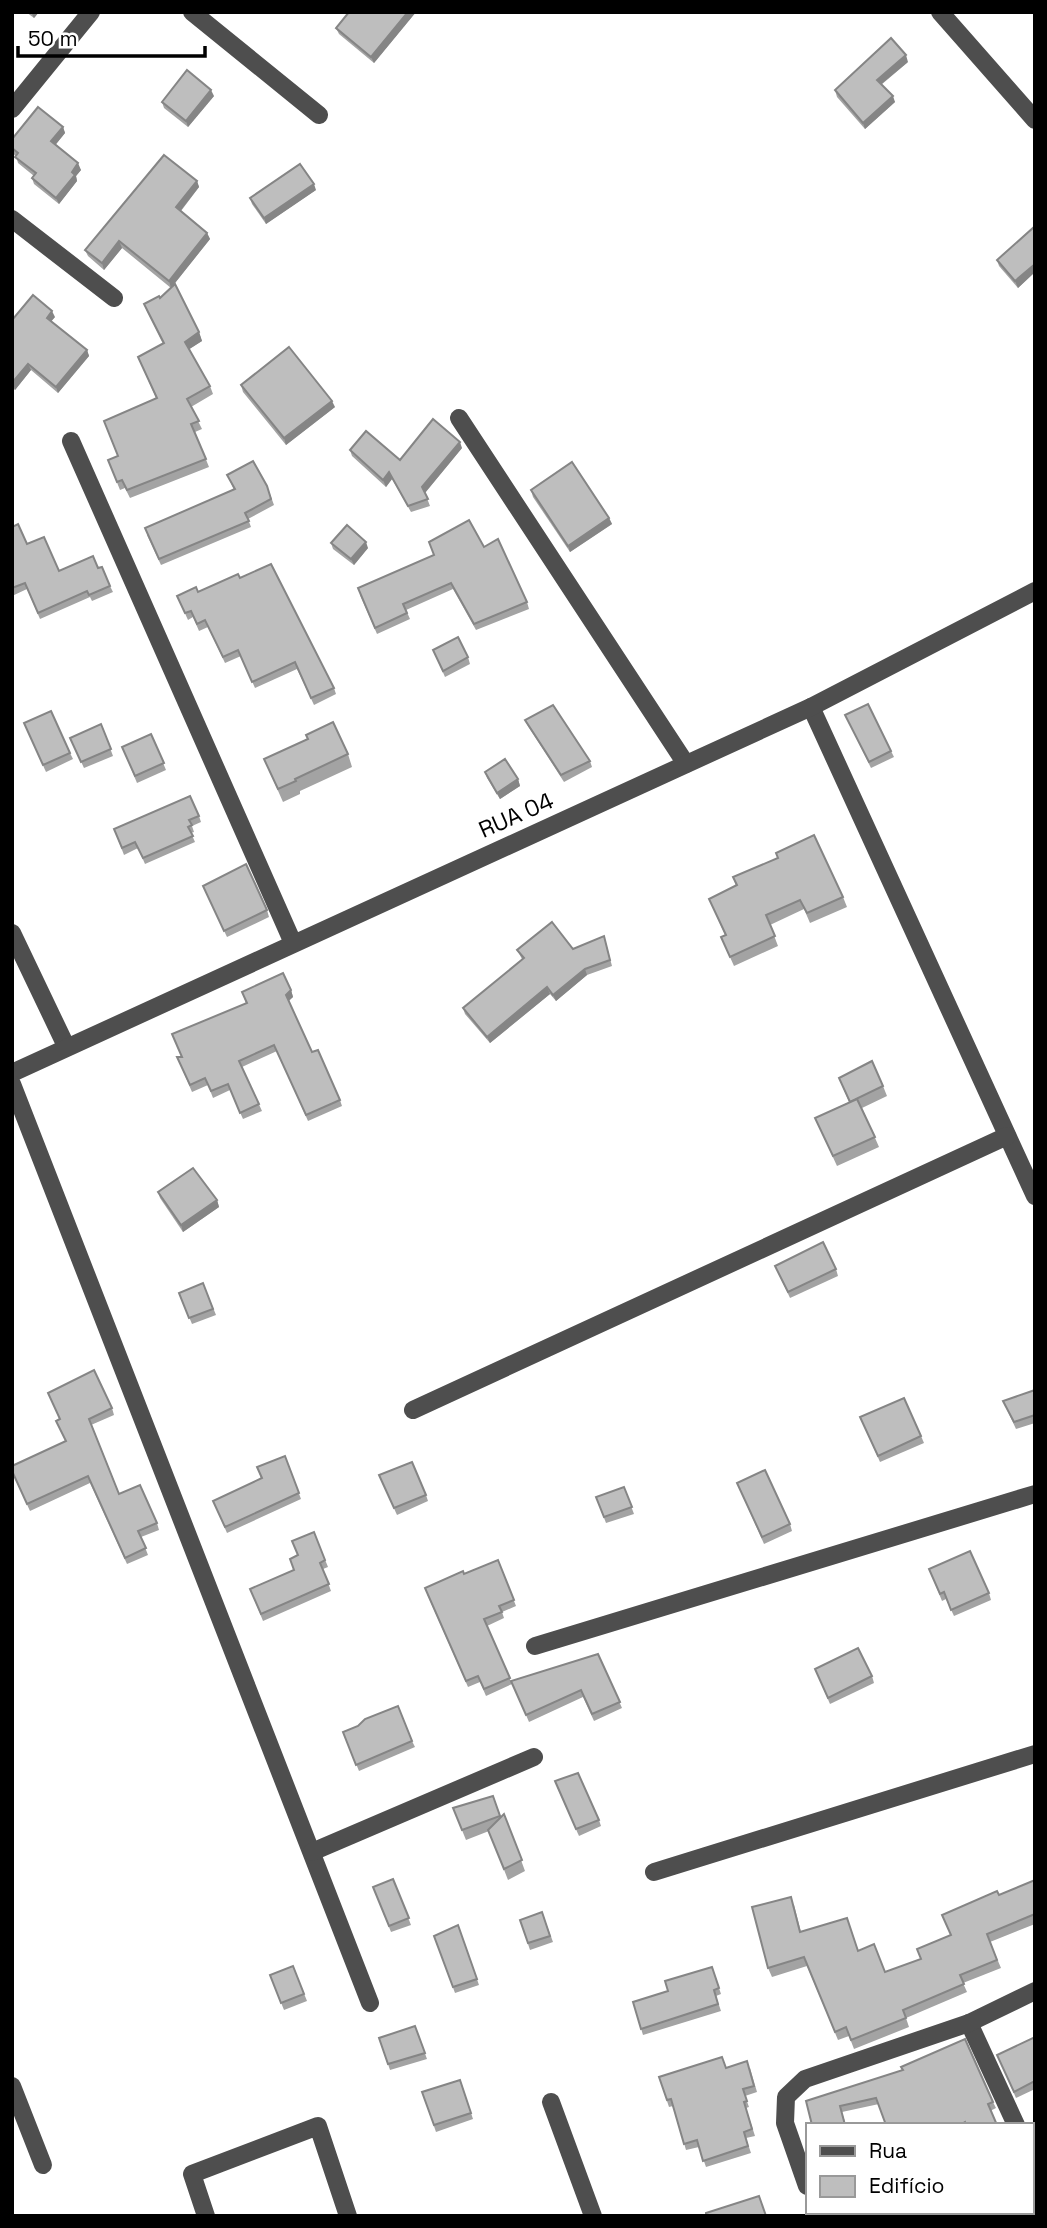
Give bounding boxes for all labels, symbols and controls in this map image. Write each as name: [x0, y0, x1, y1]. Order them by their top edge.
scale bar: [18, 14, 205, 58]
text: 50 m: [28, 25, 78, 52]
street label: RUA 04: [474, 785, 558, 845]
legend: [806, 2123, 1033, 2214]
text: Rua: [869, 2137, 907, 2164]
text: Edifício: [869, 2172, 945, 2199]

